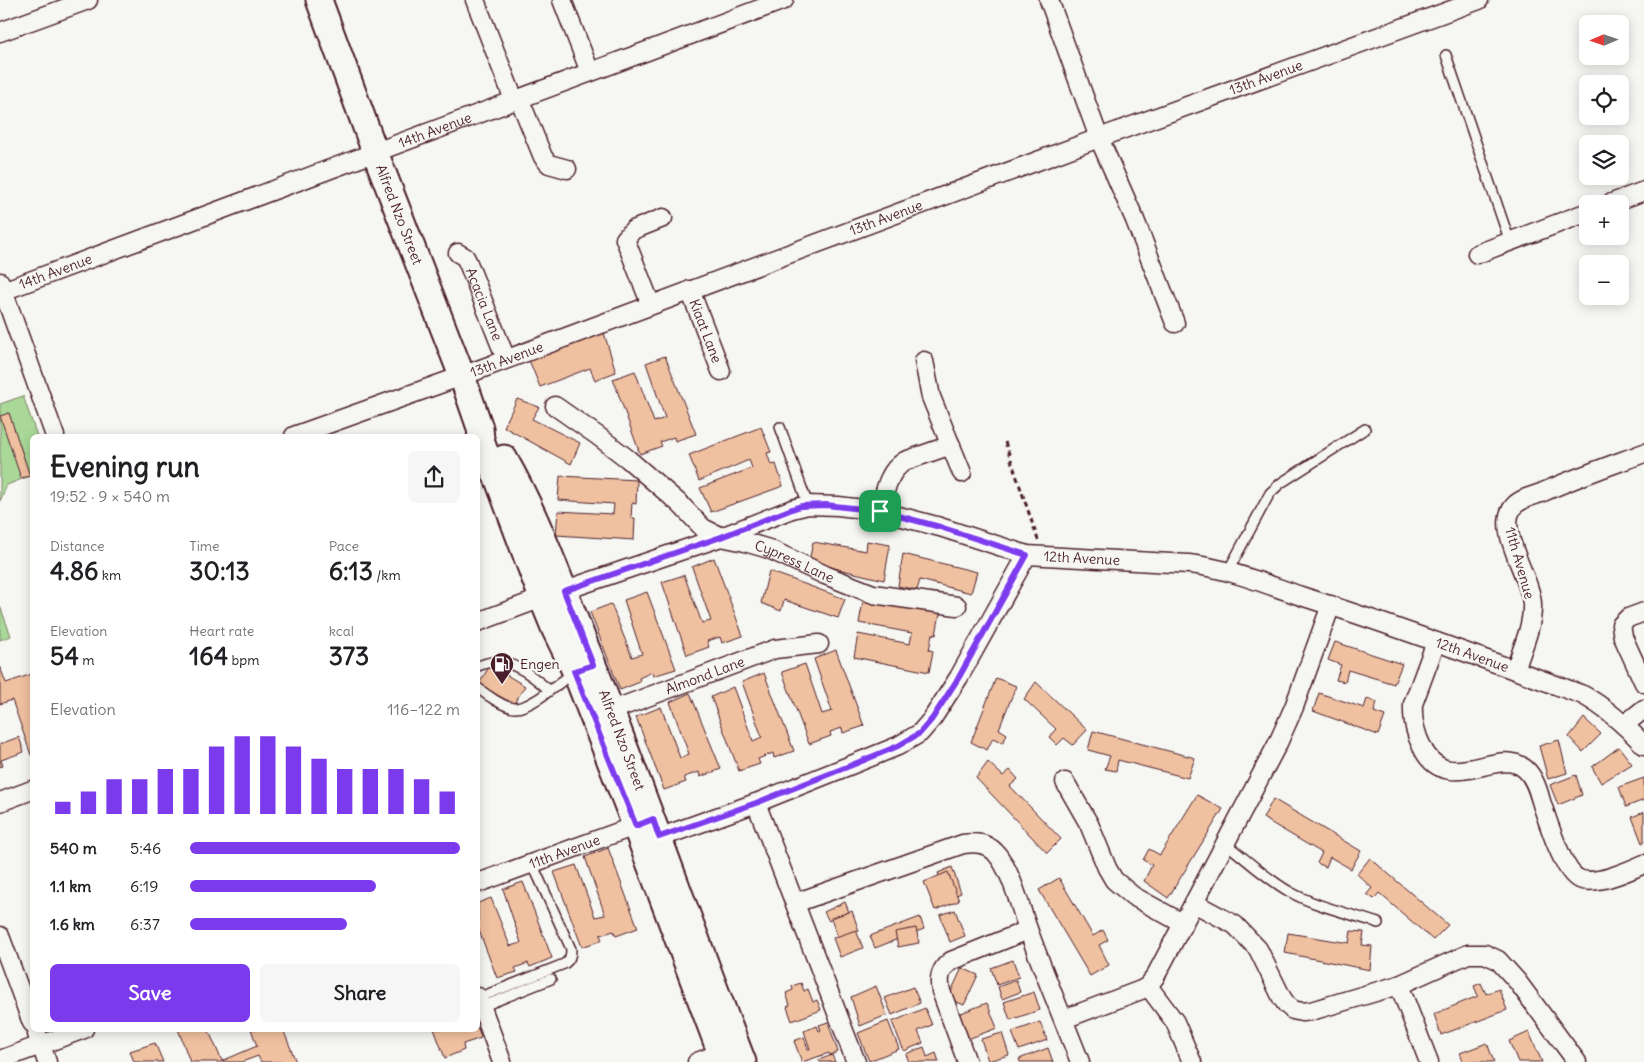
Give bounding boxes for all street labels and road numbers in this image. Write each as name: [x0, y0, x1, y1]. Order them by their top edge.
street label: 13th Avenue: [1227, 56, 1305, 99]
street label: 14th Avenue: [396, 108, 474, 152]
street label: Alfred Nzo Street: [372, 162, 427, 267]
street label: 13th Avenue: [847, 196, 925, 239]
street label: 14th Avenue: [16, 250, 95, 293]
street label: Acacia Lane: [462, 265, 507, 343]
street label: Kiaat Lane: [685, 297, 726, 366]
street label: 13th Avenue: [468, 338, 546, 381]
street label: 11th Avenue: [1501, 525, 1539, 601]
street label: Cypress Lane: [753, 536, 837, 587]
street label: 12th Avenue: [1043, 547, 1120, 569]
street label: 12th Avenue: [1433, 633, 1511, 676]
street label: Almond Lane: [663, 652, 747, 698]
street label: Alfred Nzo Street: [595, 687, 649, 793]
street label: 11th Avenue: [527, 830, 602, 873]

